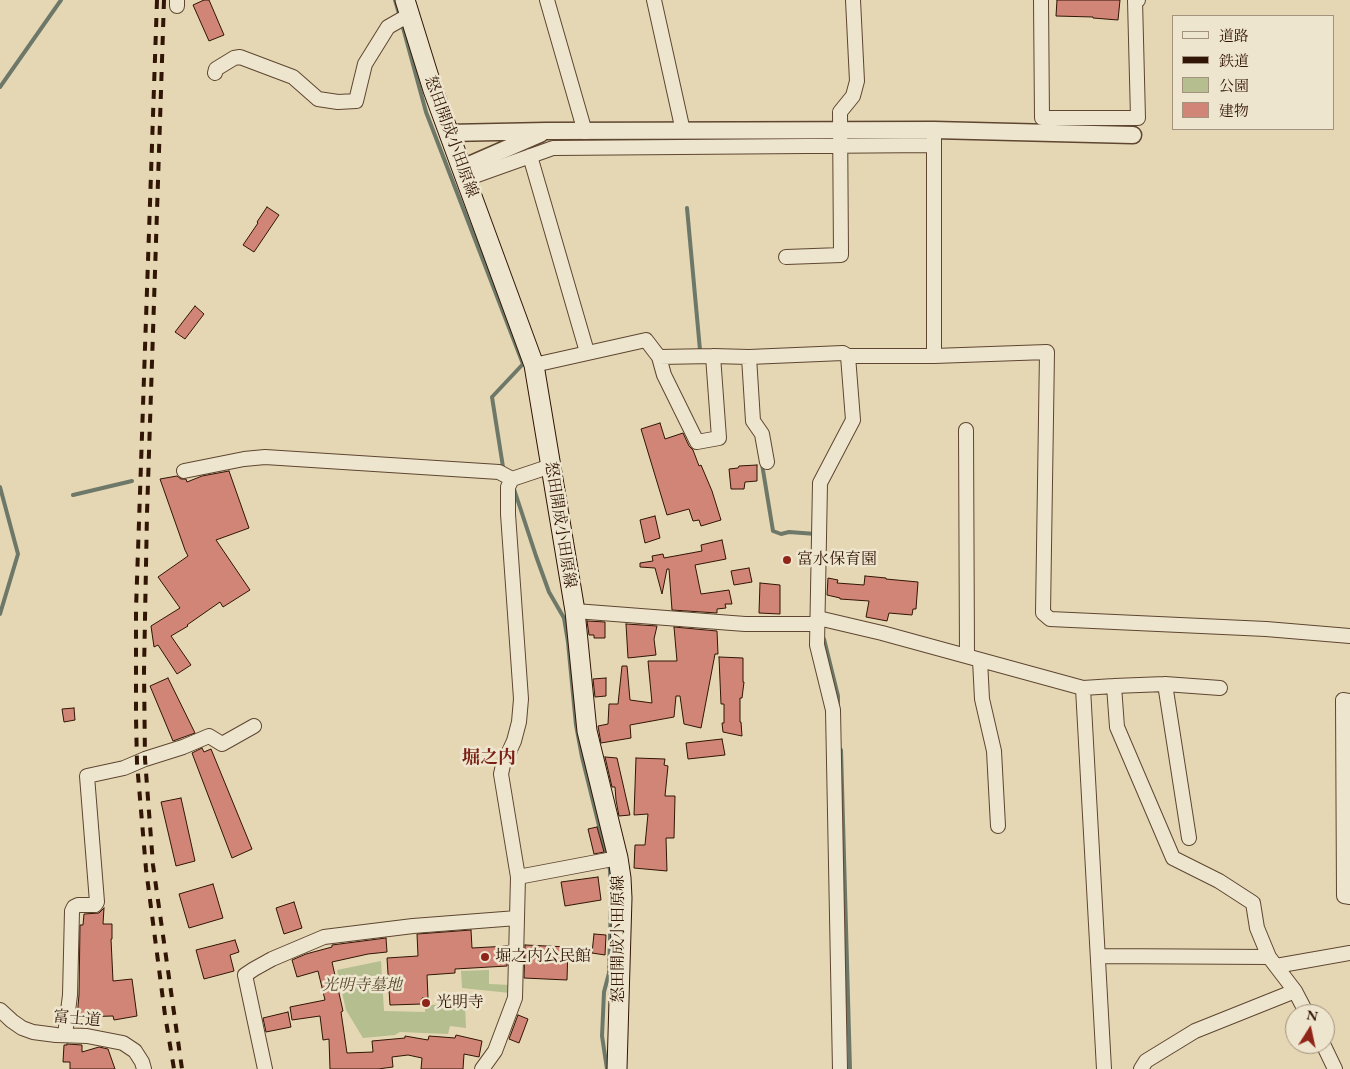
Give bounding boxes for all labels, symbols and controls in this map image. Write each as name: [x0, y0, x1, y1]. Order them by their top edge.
legend: [1172, 15, 1335, 130]
text: 道路: [1219, 26, 1249, 45]
text: 鉄道: [1219, 51, 1249, 70]
street label: 怒田開成小田原線: [420, 74, 482, 200]
text: 公園: [1219, 76, 1249, 95]
text: 建物: [1219, 101, 1249, 120]
street label: 怒田開成小田原線: [541, 460, 579, 590]
place label: 富水保育園: [797, 550, 877, 570]
marker: 富水保育園: [781, 554, 793, 566]
district label: 堀之内: [462, 747, 516, 769]
street label: 怒田開成小田原線: [609, 875, 629, 1003]
place label: 堀之内公民館: [495, 947, 591, 967]
marker: 堀之内公民館: [479, 951, 491, 963]
park label: 光明寺墓地: [322, 976, 402, 996]
place label: 光明寺: [436, 993, 484, 1013]
marker: 光明寺: [420, 997, 432, 1009]
north arrow: [1285, 1004, 1335, 1054]
text: N: [1305, 1005, 1320, 1025]
street label: 富士道: [52, 1007, 102, 1031]

